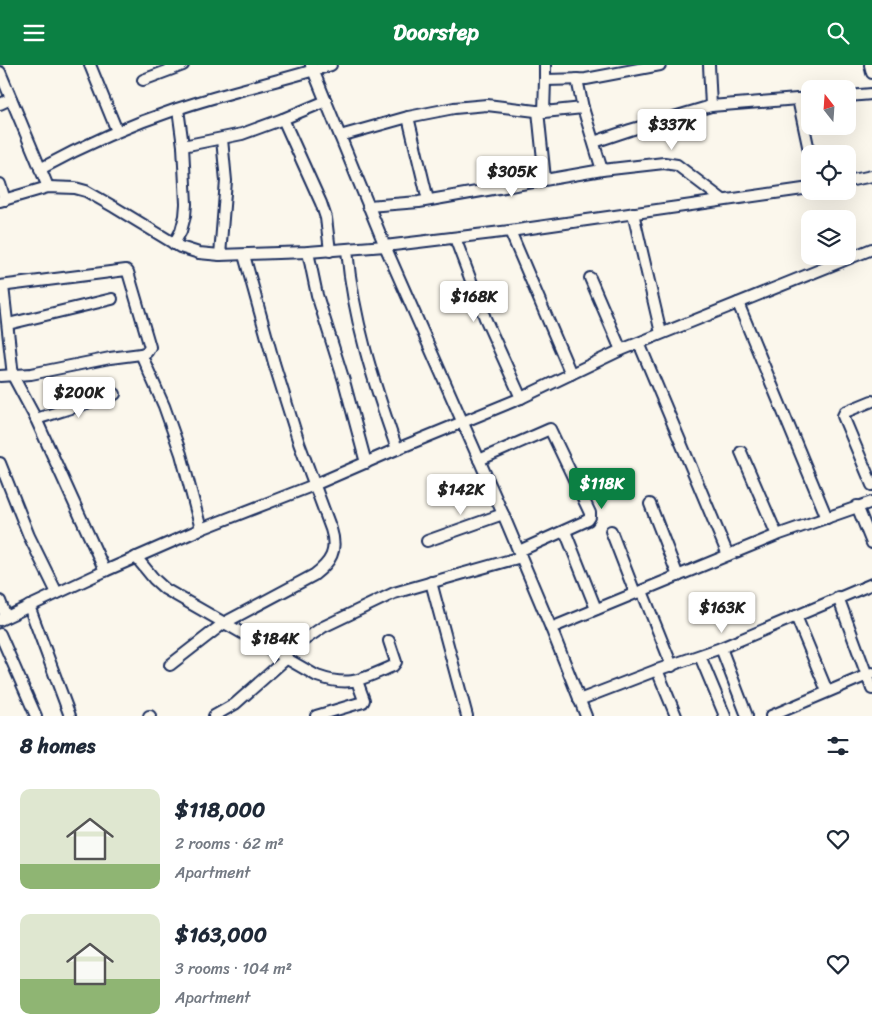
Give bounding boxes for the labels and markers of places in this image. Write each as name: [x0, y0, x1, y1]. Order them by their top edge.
pin: $337K: [637, 109, 707, 151]
pin: $305K: [477, 155, 547, 198]
pin: $168K: [439, 281, 509, 323]
pin: $200K: [44, 377, 114, 419]
pin: $118K: [567, 467, 637, 510]
pin: $142K: [426, 473, 496, 516]
pin: $163K: [687, 591, 757, 634]
pin: $184K: [240, 623, 310, 665]

